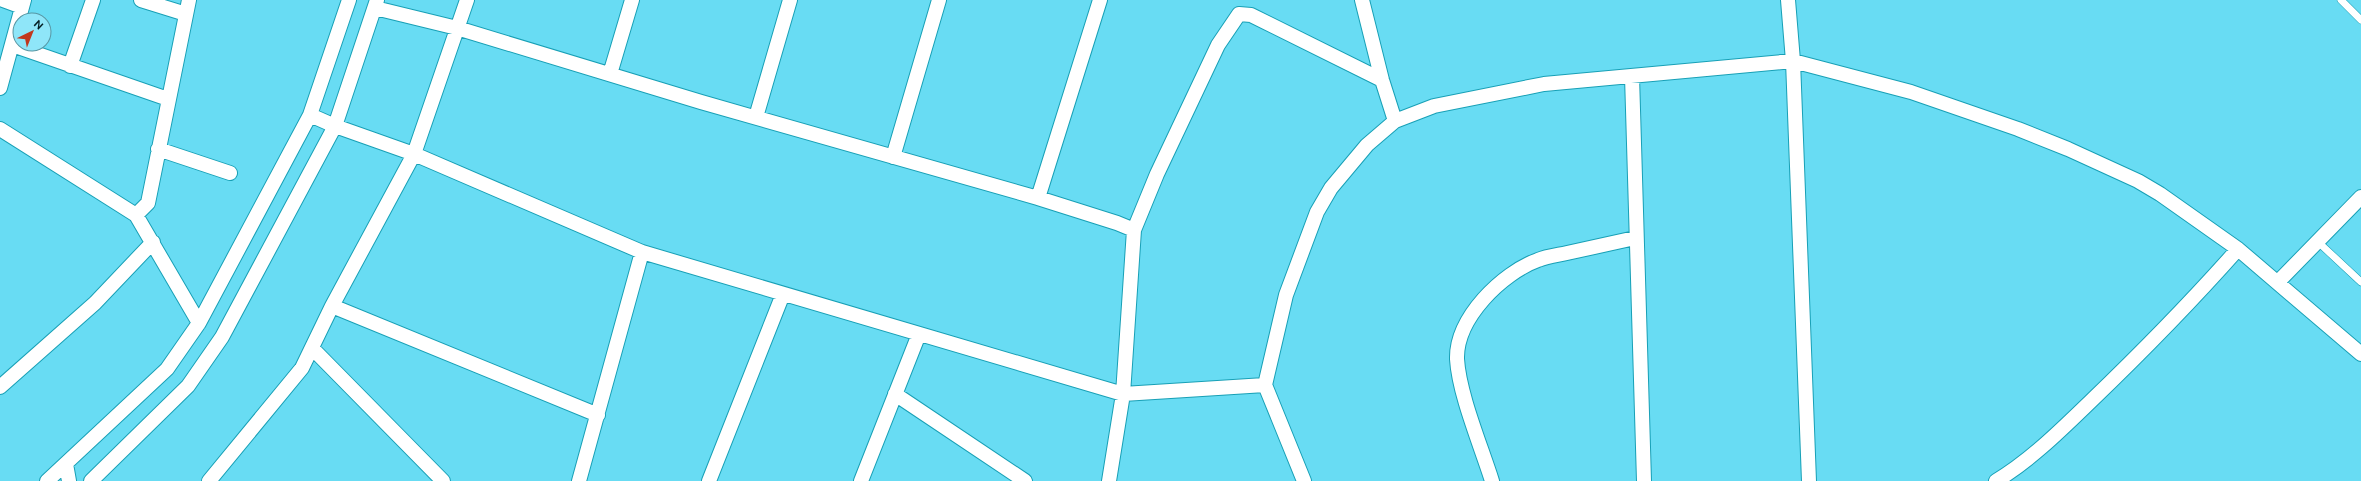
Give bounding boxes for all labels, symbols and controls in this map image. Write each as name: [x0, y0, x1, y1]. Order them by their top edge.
north arrow: [12, 12, 52, 52]
text: N: [32, 17, 46, 32]

